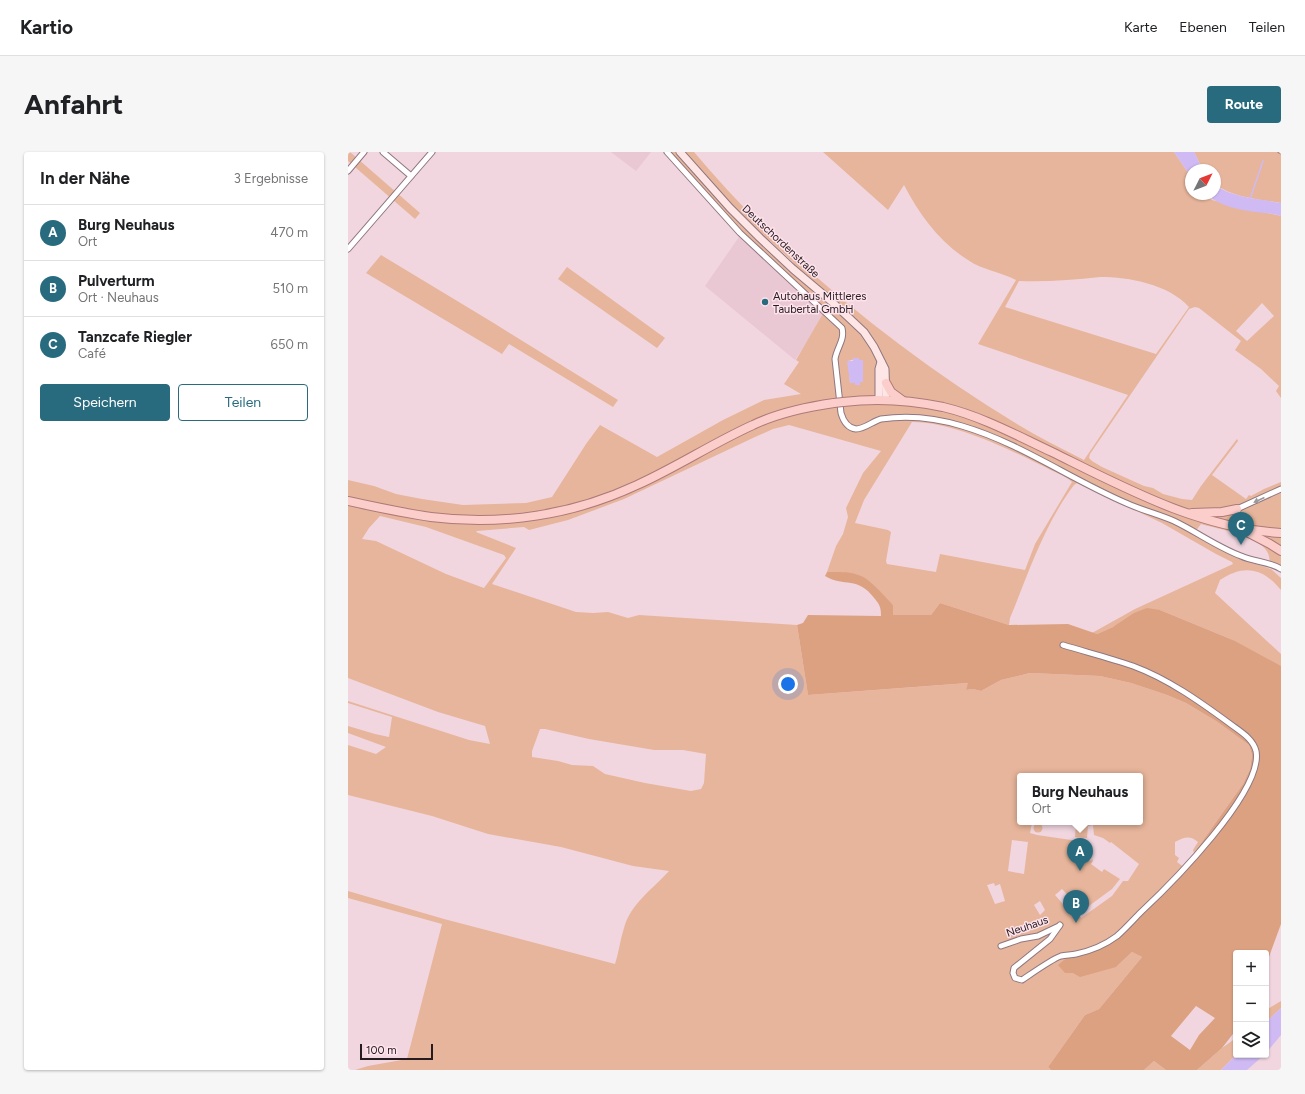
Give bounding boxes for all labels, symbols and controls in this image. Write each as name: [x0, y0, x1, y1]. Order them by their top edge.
text: Kartio: [20, 16, 73, 39]
text: Karte: [1124, 19, 1157, 36]
text: Ebenen: [1179, 19, 1227, 36]
text: Teilen: [1249, 19, 1285, 36]
button: Route: [1207, 86, 1281, 123]
text: Anfahrt: [24, 87, 123, 121]
north arrow: [1185, 164, 1221, 200]
text: In der Nähe: [40, 168, 130, 188]
text: 3 Ergebnisse: [234, 171, 308, 186]
street label: Deutschordenstraße: [739, 202, 822, 280]
text: Burg Neuhaus: [78, 216, 174, 234]
text: A: [48, 225, 58, 240]
text: 470 m: [270, 225, 308, 240]
text: Ort: [78, 234, 97, 249]
text: Pulverturm: [78, 272, 155, 290]
text: B: [49, 281, 57, 296]
text: 510 m: [273, 281, 308, 296]
text: Ort · Neuhaus: [78, 290, 159, 305]
place label: Autohaus Mittleres Taubertal GmbH: [773, 290, 866, 316]
marker: Autohaus Mittleres Taubertal GmbH: [760, 297, 770, 307]
text: Tanzcafe Riegler: [78, 328, 192, 346]
text: C: [48, 337, 58, 352]
text: 650 m: [271, 337, 308, 352]
text: Café: [78, 346, 106, 361]
button: Speichern: [40, 384, 170, 421]
button: Teilen: [178, 384, 308, 421]
one-way arrow: [1253, 497, 1265, 503]
pin: C: [1228, 512, 1254, 545]
your location: [778, 674, 798, 694]
popup: [1017, 773, 1143, 825]
text: Burg Neuhaus: [1032, 783, 1128, 801]
text: Ort: [1032, 801, 1051, 816]
pin: A: [1067, 838, 1093, 871]
pin: B: [1063, 890, 1089, 923]
street label: Neuhaus: [1004, 913, 1050, 940]
map controls: [1233, 950, 1269, 1058]
button: +: [1233, 950, 1269, 986]
button: −: [1233, 986, 1269, 1022]
button: layers: [1233, 1022, 1269, 1058]
scale bar: [360, 1042, 433, 1061]
text: 100 m: [366, 1044, 397, 1057]

